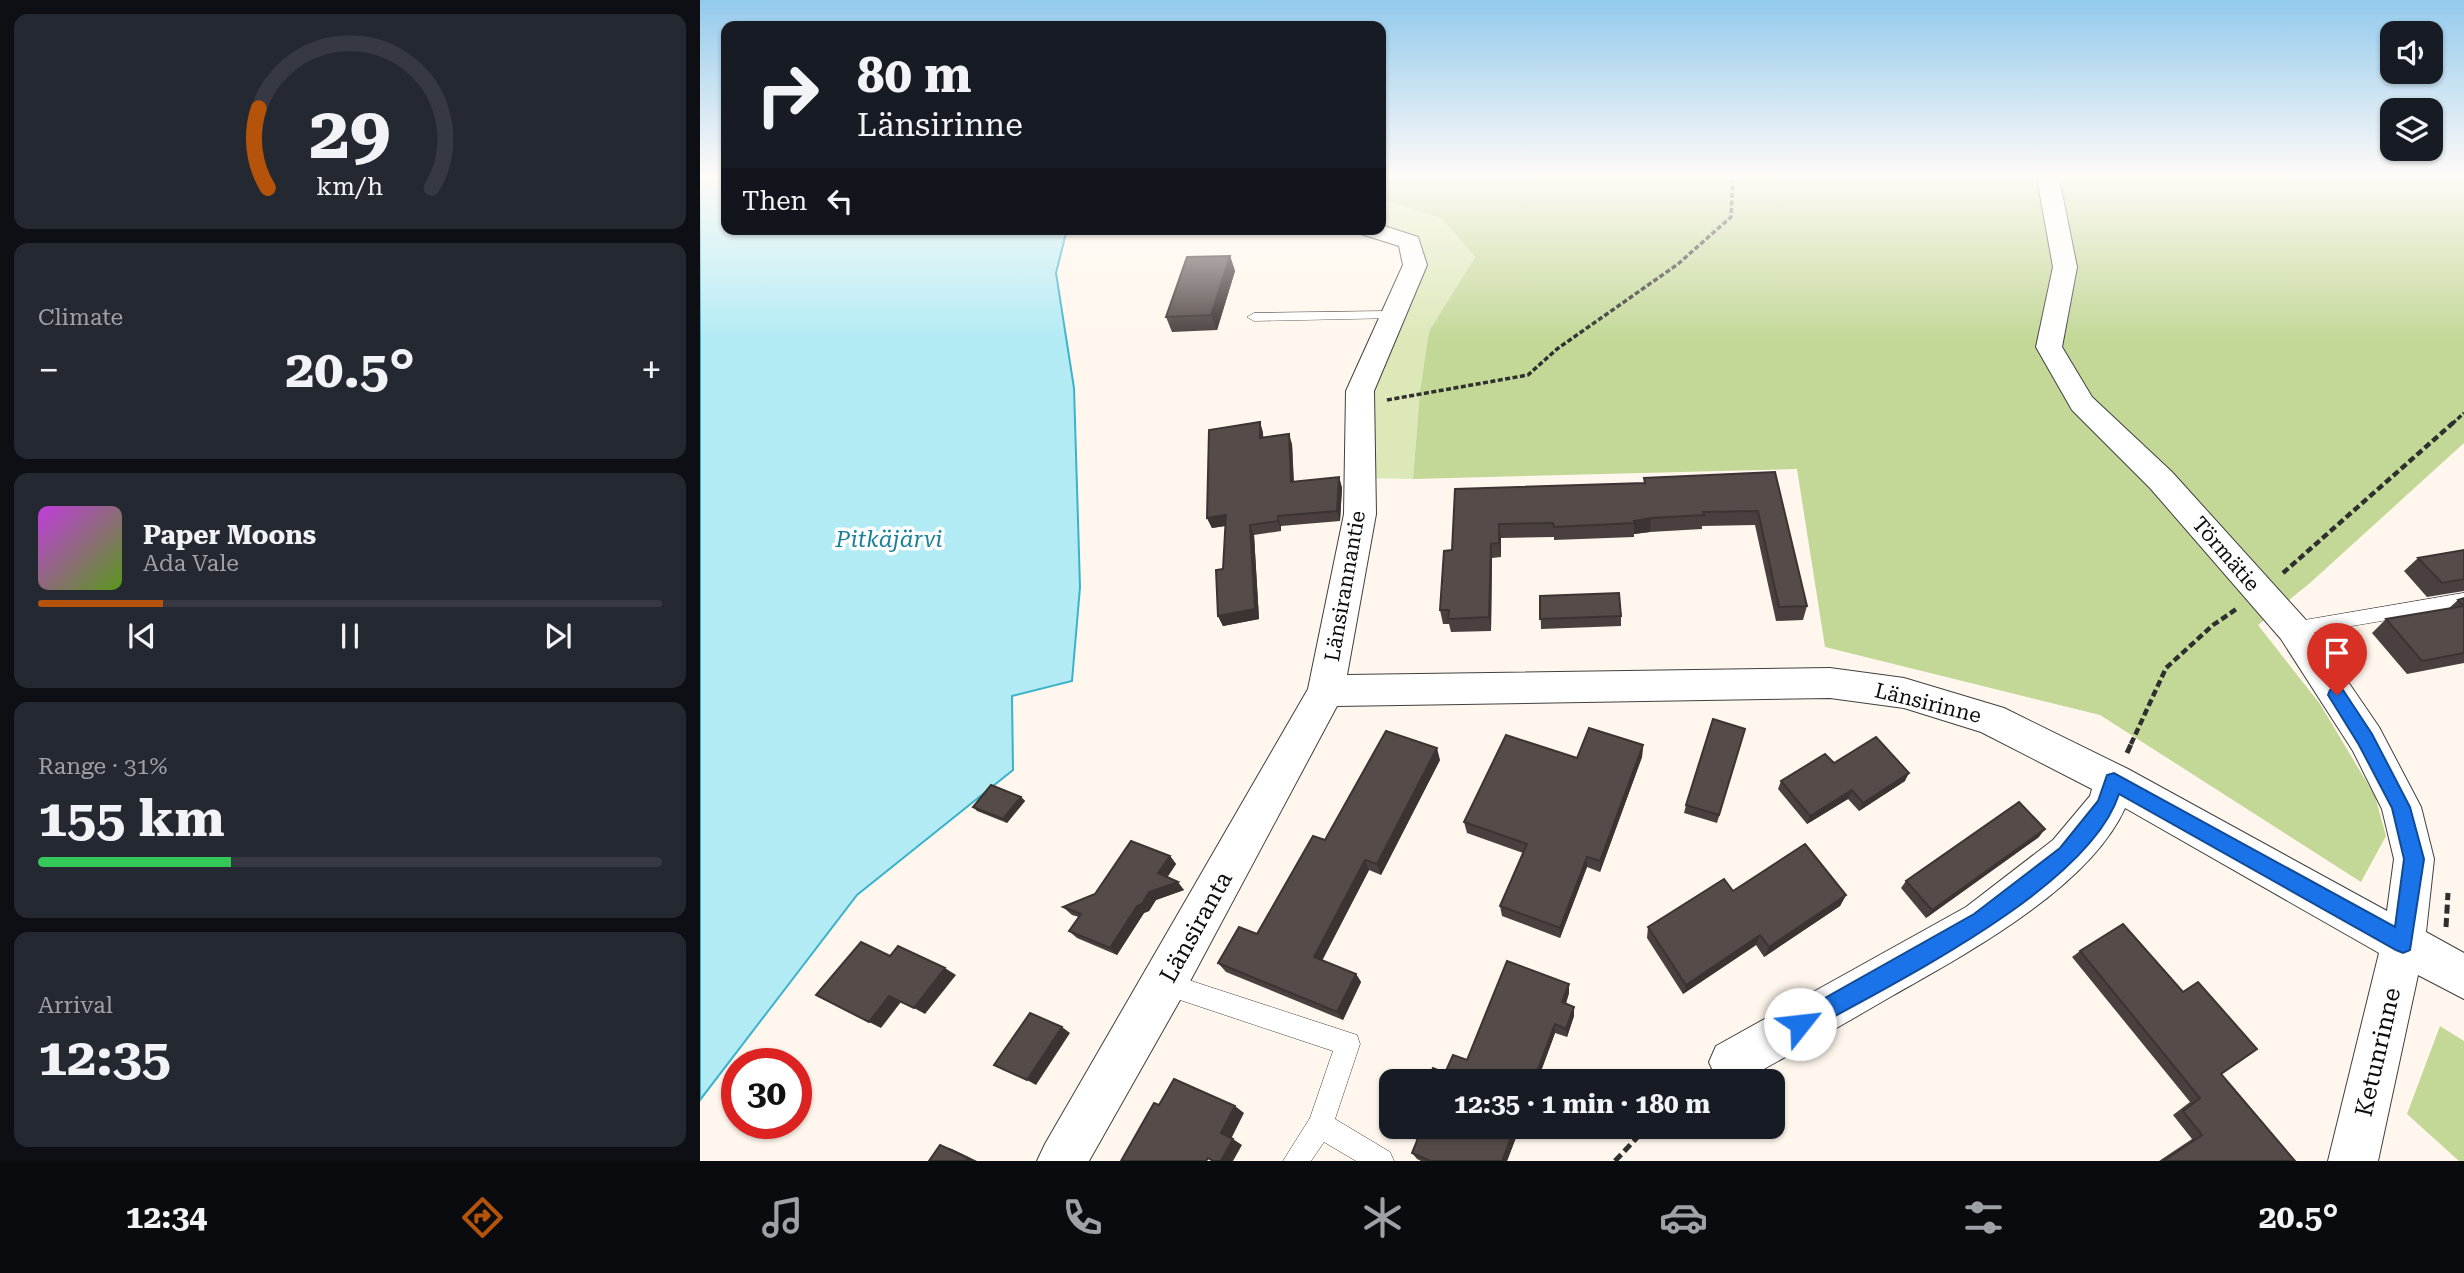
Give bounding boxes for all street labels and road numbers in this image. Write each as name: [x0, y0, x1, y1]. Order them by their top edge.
street label: Länsirannantie: [1320, 509, 1370, 663]
street label: Törmätie: [2187, 512, 2265, 596]
street label: Länsirinne: [1872, 678, 1984, 728]
street label: Länsiranta: [1154, 867, 1238, 987]
street label: Ketunrinne: [2350, 985, 2406, 1119]

